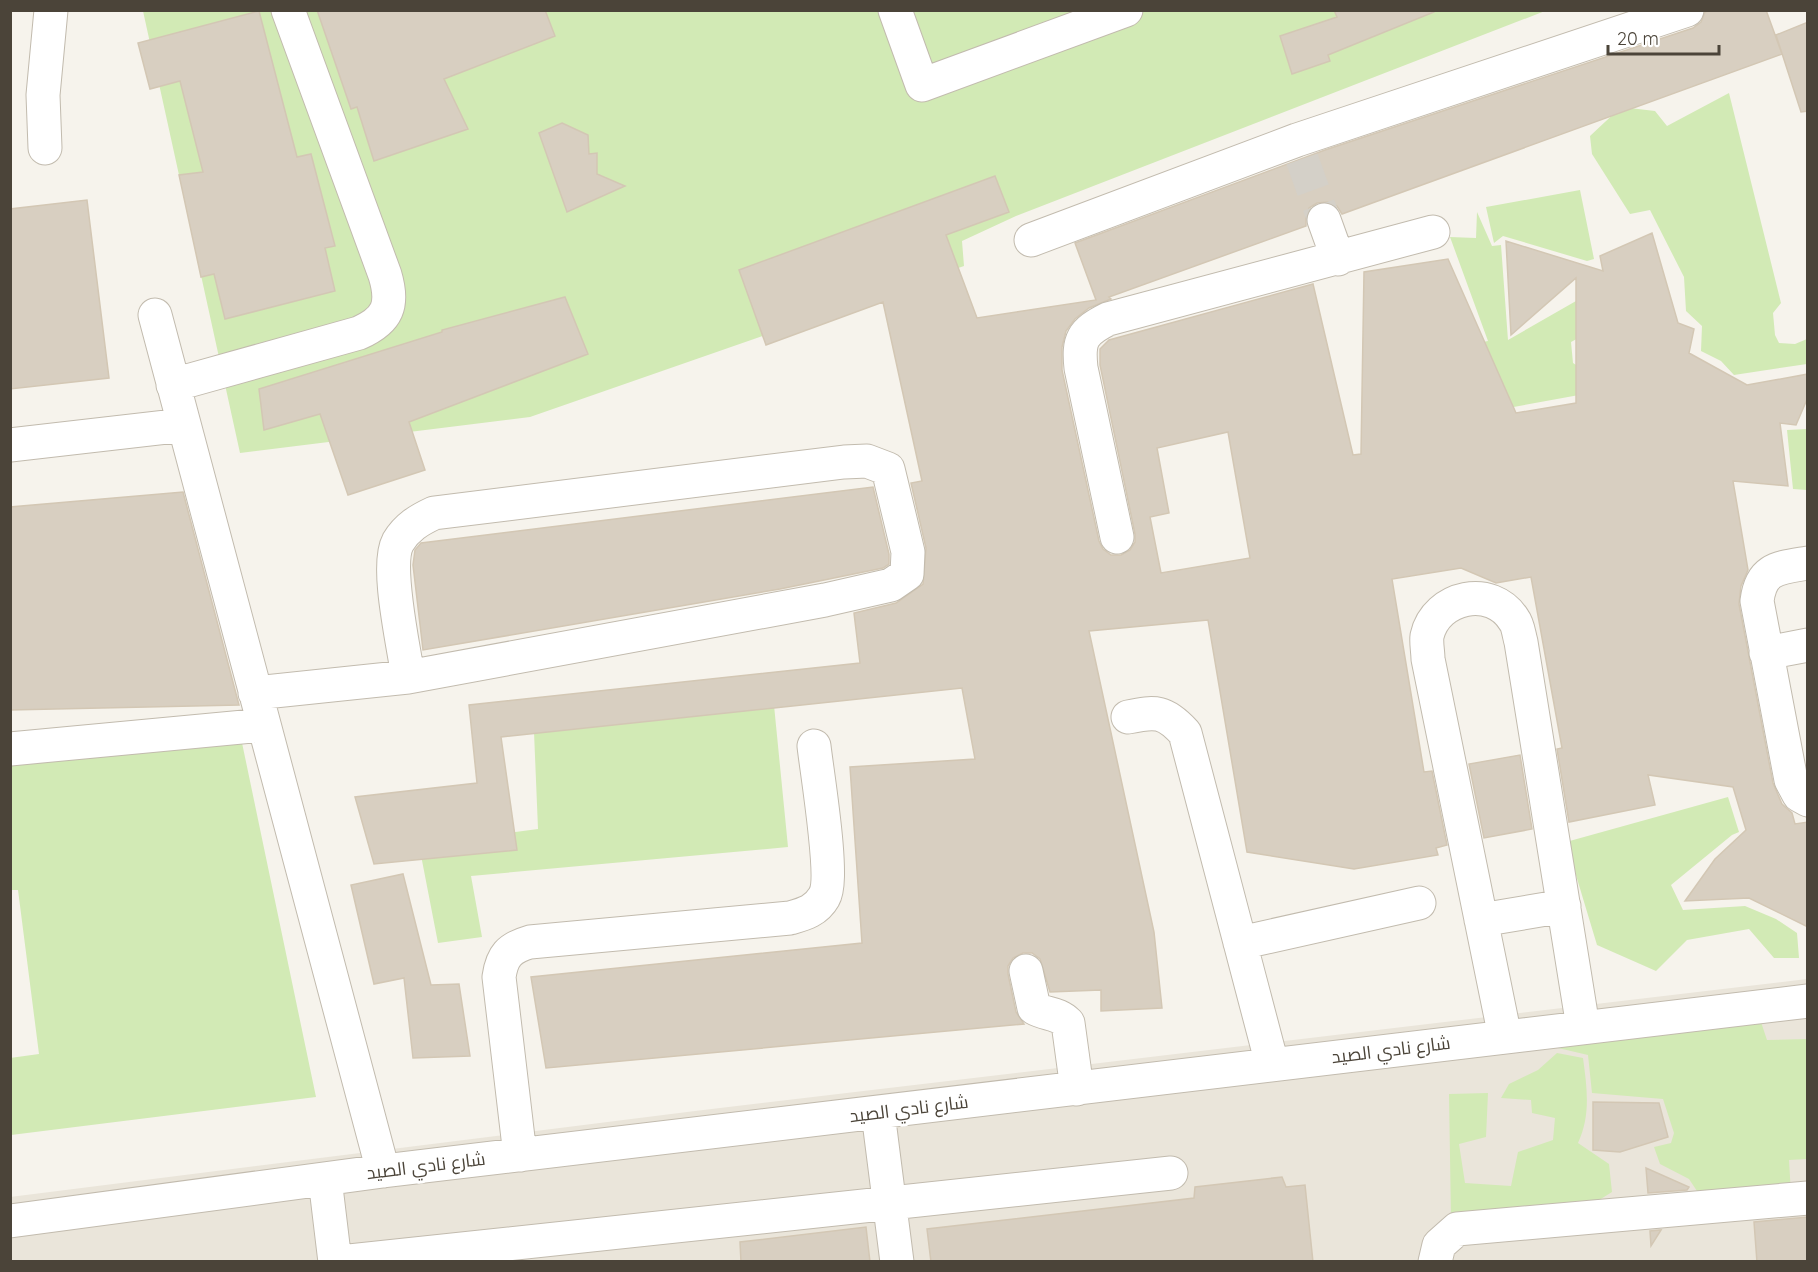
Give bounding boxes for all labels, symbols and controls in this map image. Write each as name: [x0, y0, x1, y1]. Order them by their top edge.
scale bar: [1608, 18, 1719, 56]
text: 20 m: [1617, 27, 1659, 50]
street label: شارع نادي الصيد: [1330, 1031, 1452, 1071]
street label: شارع نادي الصيد: [848, 1090, 970, 1130]
street label: شارع نادي الصيد: [365, 1147, 487, 1187]

